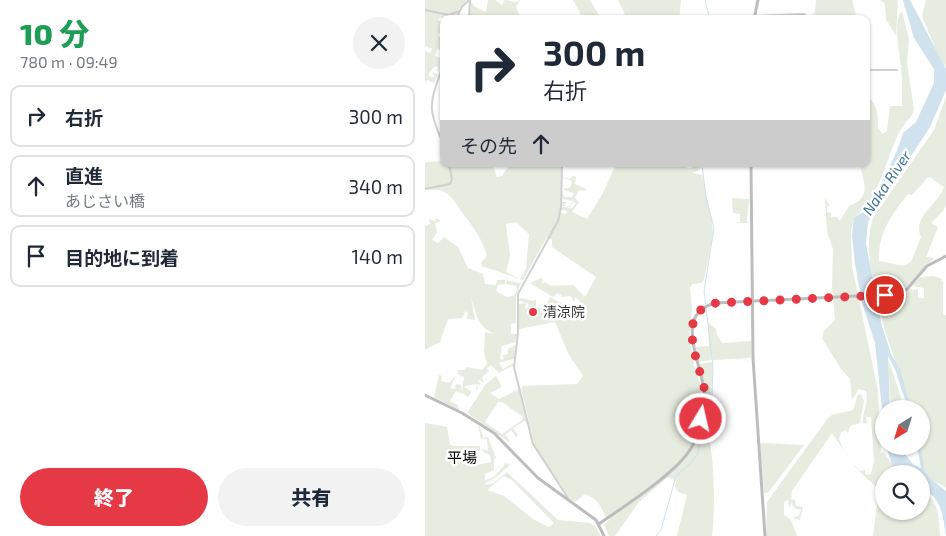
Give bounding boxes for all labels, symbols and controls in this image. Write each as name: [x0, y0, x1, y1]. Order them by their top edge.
text: 10 分: [20, 15, 89, 51]
button: close: [353, 17, 405, 69]
text: 300 m: [543, 31, 645, 73]
icon: right: [460, 35, 525, 100]
text: 780 m · 09:49: [20, 52, 118, 71]
text: 右折: [543, 77, 587, 103]
icon: right: [22, 102, 50, 130]
text: 300 m: [349, 105, 403, 128]
text: 右折: [65, 106, 103, 129]
icon: ahead: [527, 130, 555, 158]
text: その先: [460, 134, 517, 157]
water label: Naka River: [858, 146, 915, 218]
text: 直進: [65, 164, 103, 187]
icon: ahead: [22, 172, 50, 200]
text: 340 m: [348, 175, 403, 198]
text: あじさい橋: [65, 191, 145, 210]
icon: arrive: [22, 242, 50, 270]
text: 140 m: [351, 245, 403, 268]
text: 目的地に到着: [65, 246, 179, 269]
pin: [864, 274, 906, 316]
icon: arrive: [871, 281, 899, 309]
place label: 清涼院: [543, 303, 585, 320]
marker: 清涼院: [527, 306, 539, 318]
position arrow: [674, 392, 726, 444]
north arrow: [875, 400, 930, 455]
map controls: [875, 400, 930, 520]
district label: 平場: [447, 448, 477, 466]
button: search: [875, 465, 930, 520]
button: 終了: [20, 468, 208, 526]
button: 共有: [218, 468, 405, 526]

